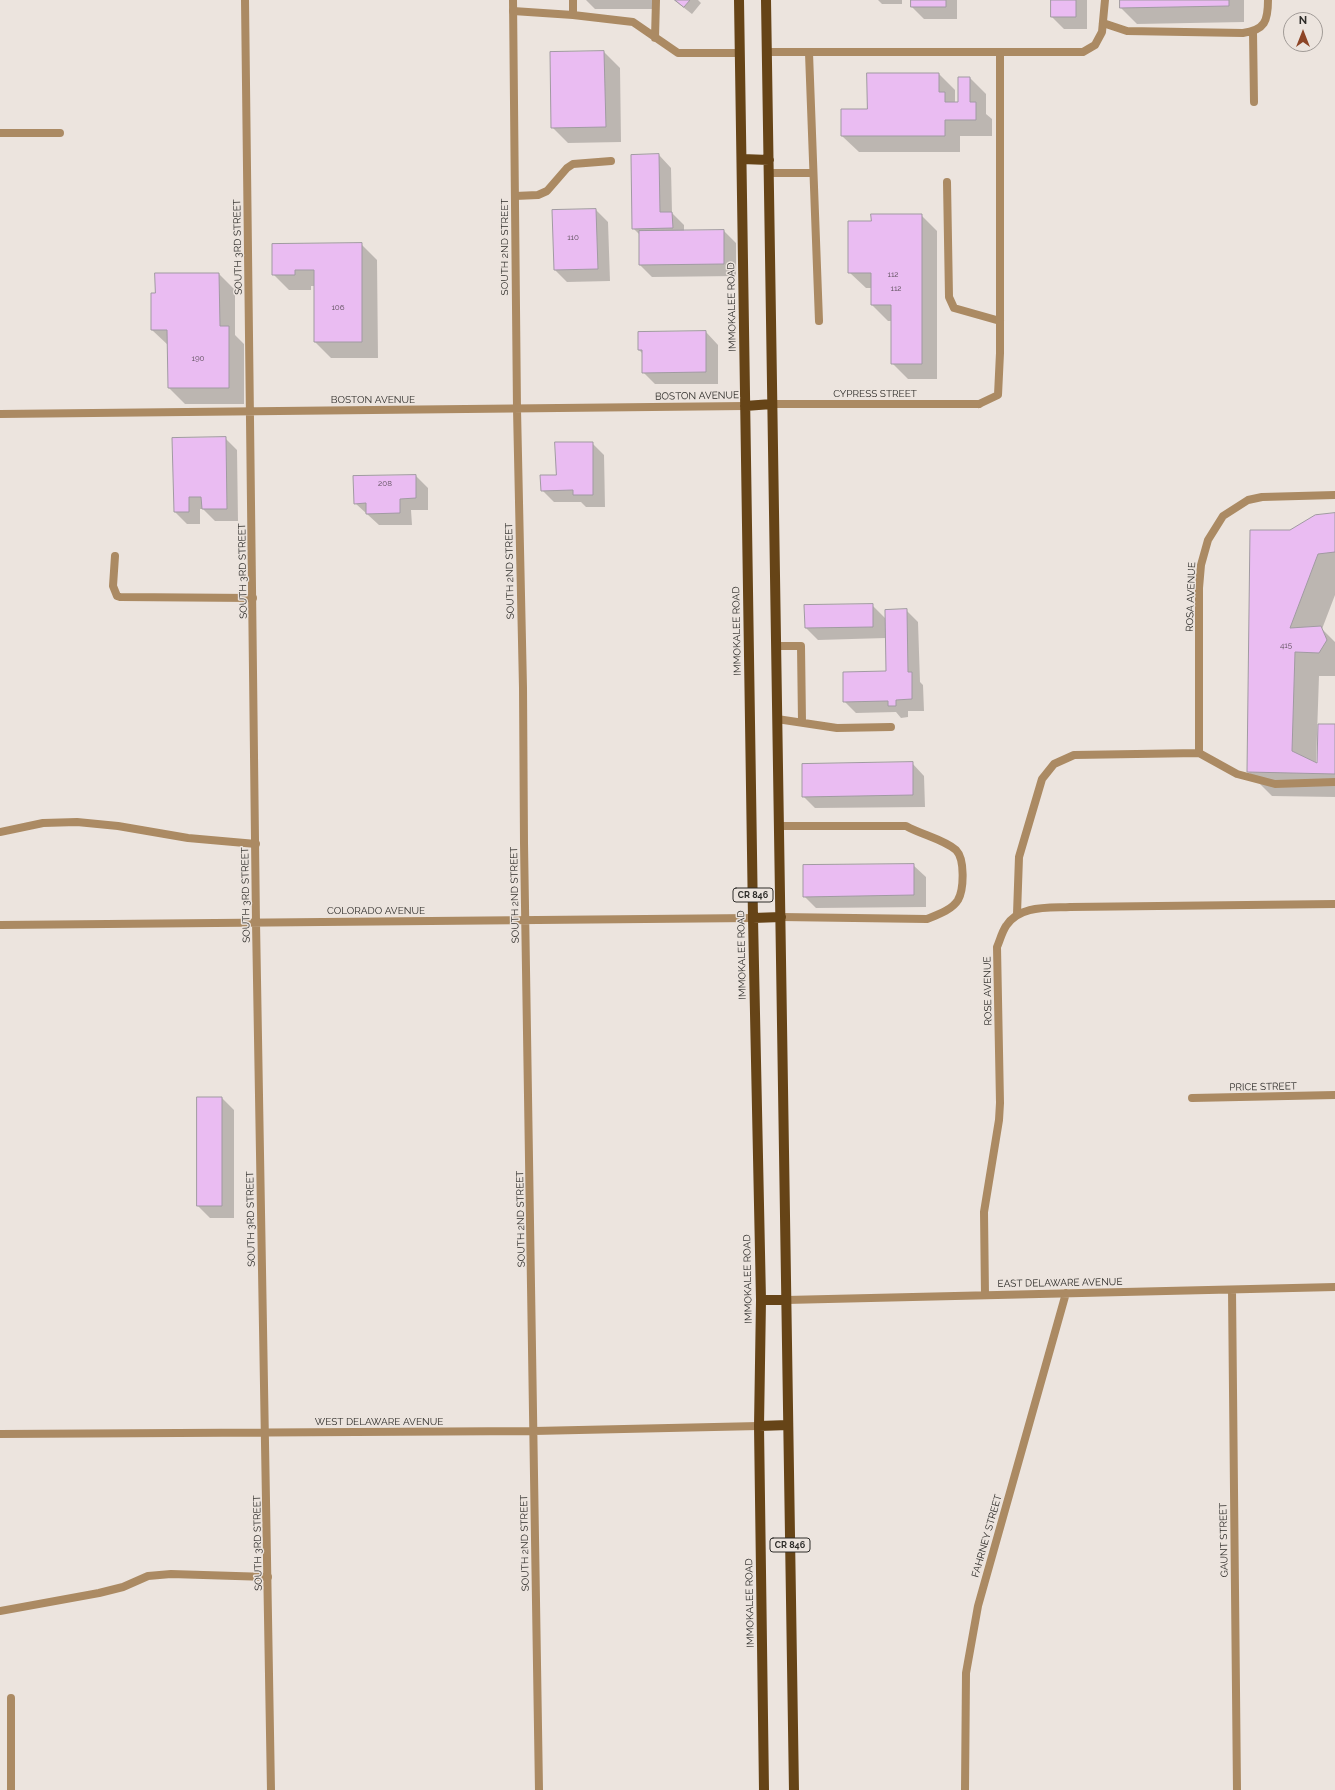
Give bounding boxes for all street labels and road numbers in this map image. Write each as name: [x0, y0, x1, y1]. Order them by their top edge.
street label: SOUTH 3RD STREET: [231, 199, 245, 295]
street label: SOUTH 2ND STREET: [499, 199, 511, 295]
street label: IMMOKALEE ROAD: [725, 262, 739, 352]
street label: CYPRESS STREET: [833, 388, 917, 400]
street label: BOSTON AVENUE: [655, 389, 739, 403]
street label: BOSTON AVENUE: [331, 394, 415, 406]
street label: SOUTH 3RD STREET: [236, 523, 250, 619]
street label: SOUTH 2ND STREET: [503, 523, 517, 619]
street label: ROSA AVENUE: [1184, 562, 1198, 632]
street label: IMMOKALEE ROAD: [730, 586, 744, 676]
street label: SOUTH 3RD STREET: [239, 847, 253, 943]
street label: SOUTH 2ND STREET: [508, 847, 522, 943]
road number: CR 846: [733, 888, 773, 902]
street label: COLORADO AVENUE: [327, 905, 425, 917]
street label: IMMOKALEE ROAD: [735, 910, 749, 1000]
street label: ROSE AVENUE: [981, 956, 995, 1026]
street label: PRICE STREET: [1229, 1080, 1297, 1094]
street label: SOUTH 3RD STREET: [244, 1171, 258, 1267]
street label: SOUTH 2ND STREET: [514, 1171, 528, 1267]
street label: IMMOKALEE ROAD: [741, 1234, 755, 1324]
street label: EAST DELAWARE AVENUE: [997, 1276, 1123, 1290]
street label: WEST DELAWARE AVENUE: [315, 1416, 443, 1428]
street label: FAHRNEY STREET: [969, 1493, 1005, 1579]
street label: SOUTH 3RD STREET: [251, 1495, 265, 1591]
street label: SOUTH 2ND STREET: [518, 1495, 532, 1591]
street label: GAUNT STREET: [1217, 1503, 1231, 1577]
road number: CR 846: [770, 1538, 810, 1552]
street label: IMMOKALEE ROAD: [743, 1558, 757, 1648]

